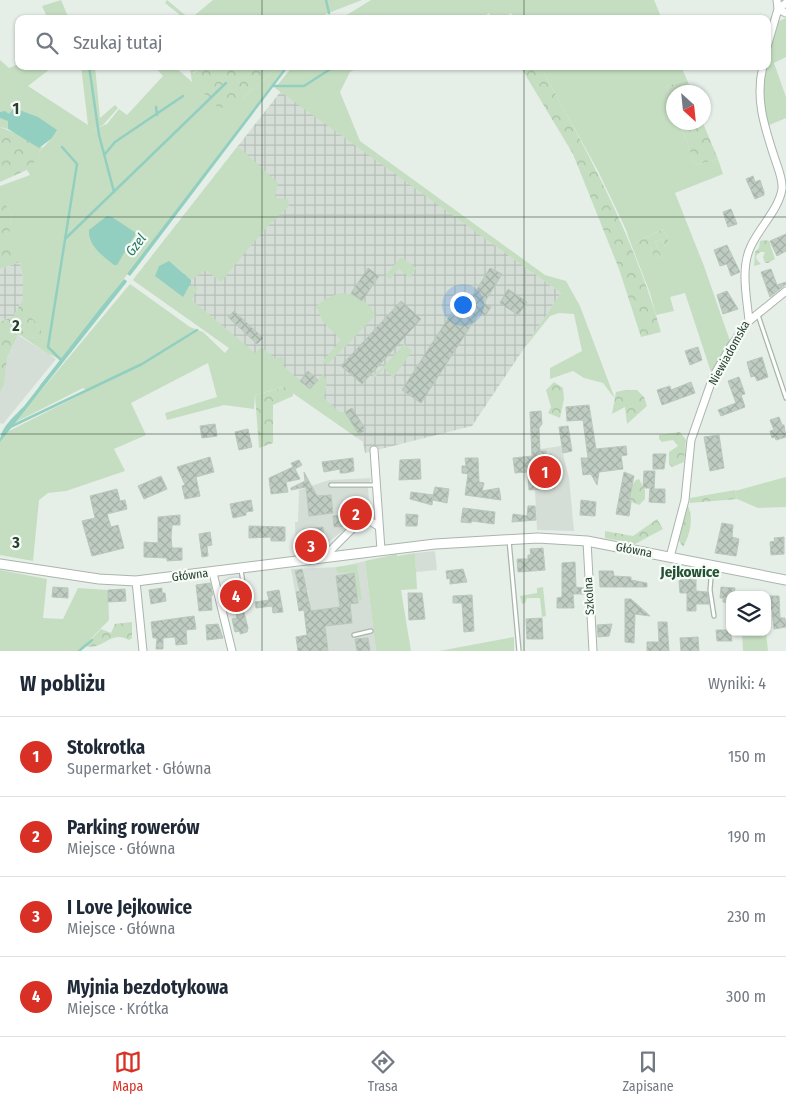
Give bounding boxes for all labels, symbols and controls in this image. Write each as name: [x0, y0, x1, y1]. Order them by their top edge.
search box: [15, 15, 771, 70]
icon: search: [33, 29, 61, 57]
text: Szukaj tutaj: [73, 31, 163, 54]
north arrow: [666, 85, 711, 130]
text: 1: [13, 99, 19, 118]
water label: Gzel: [122, 230, 150, 260]
your location: [450, 292, 476, 318]
text: 2: [11, 316, 20, 335]
street label: Niewiadomska: [706, 318, 752, 388]
pin: 1: [529, 453, 561, 491]
pin: 2: [340, 495, 372, 533]
pin: 3: [295, 527, 327, 565]
text: 3: [11, 533, 20, 552]
street label: Główna: [615, 540, 653, 560]
district label: Jejkowice: [659, 563, 720, 581]
street label: Główna: [171, 566, 209, 584]
pin: 4: [220, 577, 252, 615]
street label: Szkolna: [581, 577, 597, 615]
map controls: [726, 591, 771, 636]
button: layers: [726, 591, 771, 636]
text: W pobliżu: [20, 671, 105, 697]
text: Wyniki: 4: [708, 674, 766, 693]
text: Stokrotka: [67, 736, 145, 759]
text: 1: [33, 747, 39, 766]
text: 150 m: [728, 747, 766, 766]
text: Supermarket · Główna: [67, 759, 211, 778]
text: Parking rowerów: [67, 816, 200, 839]
text: 2: [32, 827, 40, 846]
text: 190 m: [728, 827, 766, 846]
text: Miejsce · Główna: [67, 839, 175, 858]
text: I Love Jejkowice: [67, 896, 192, 919]
text: 3: [32, 907, 40, 926]
text: 230 m: [727, 907, 766, 926]
text: Miejsce · Główna: [67, 919, 175, 938]
text: Myjnia bezdotykowa: [67, 976, 228, 999]
text: 4: [32, 987, 40, 1006]
text: 300 m: [726, 987, 766, 1006]
text: Miejsce · Krótka: [67, 999, 169, 1018]
tab: Mapa: [112, 1048, 143, 1095]
tab: Trasa: [368, 1048, 398, 1095]
tab: Zapisane: [622, 1048, 674, 1095]

